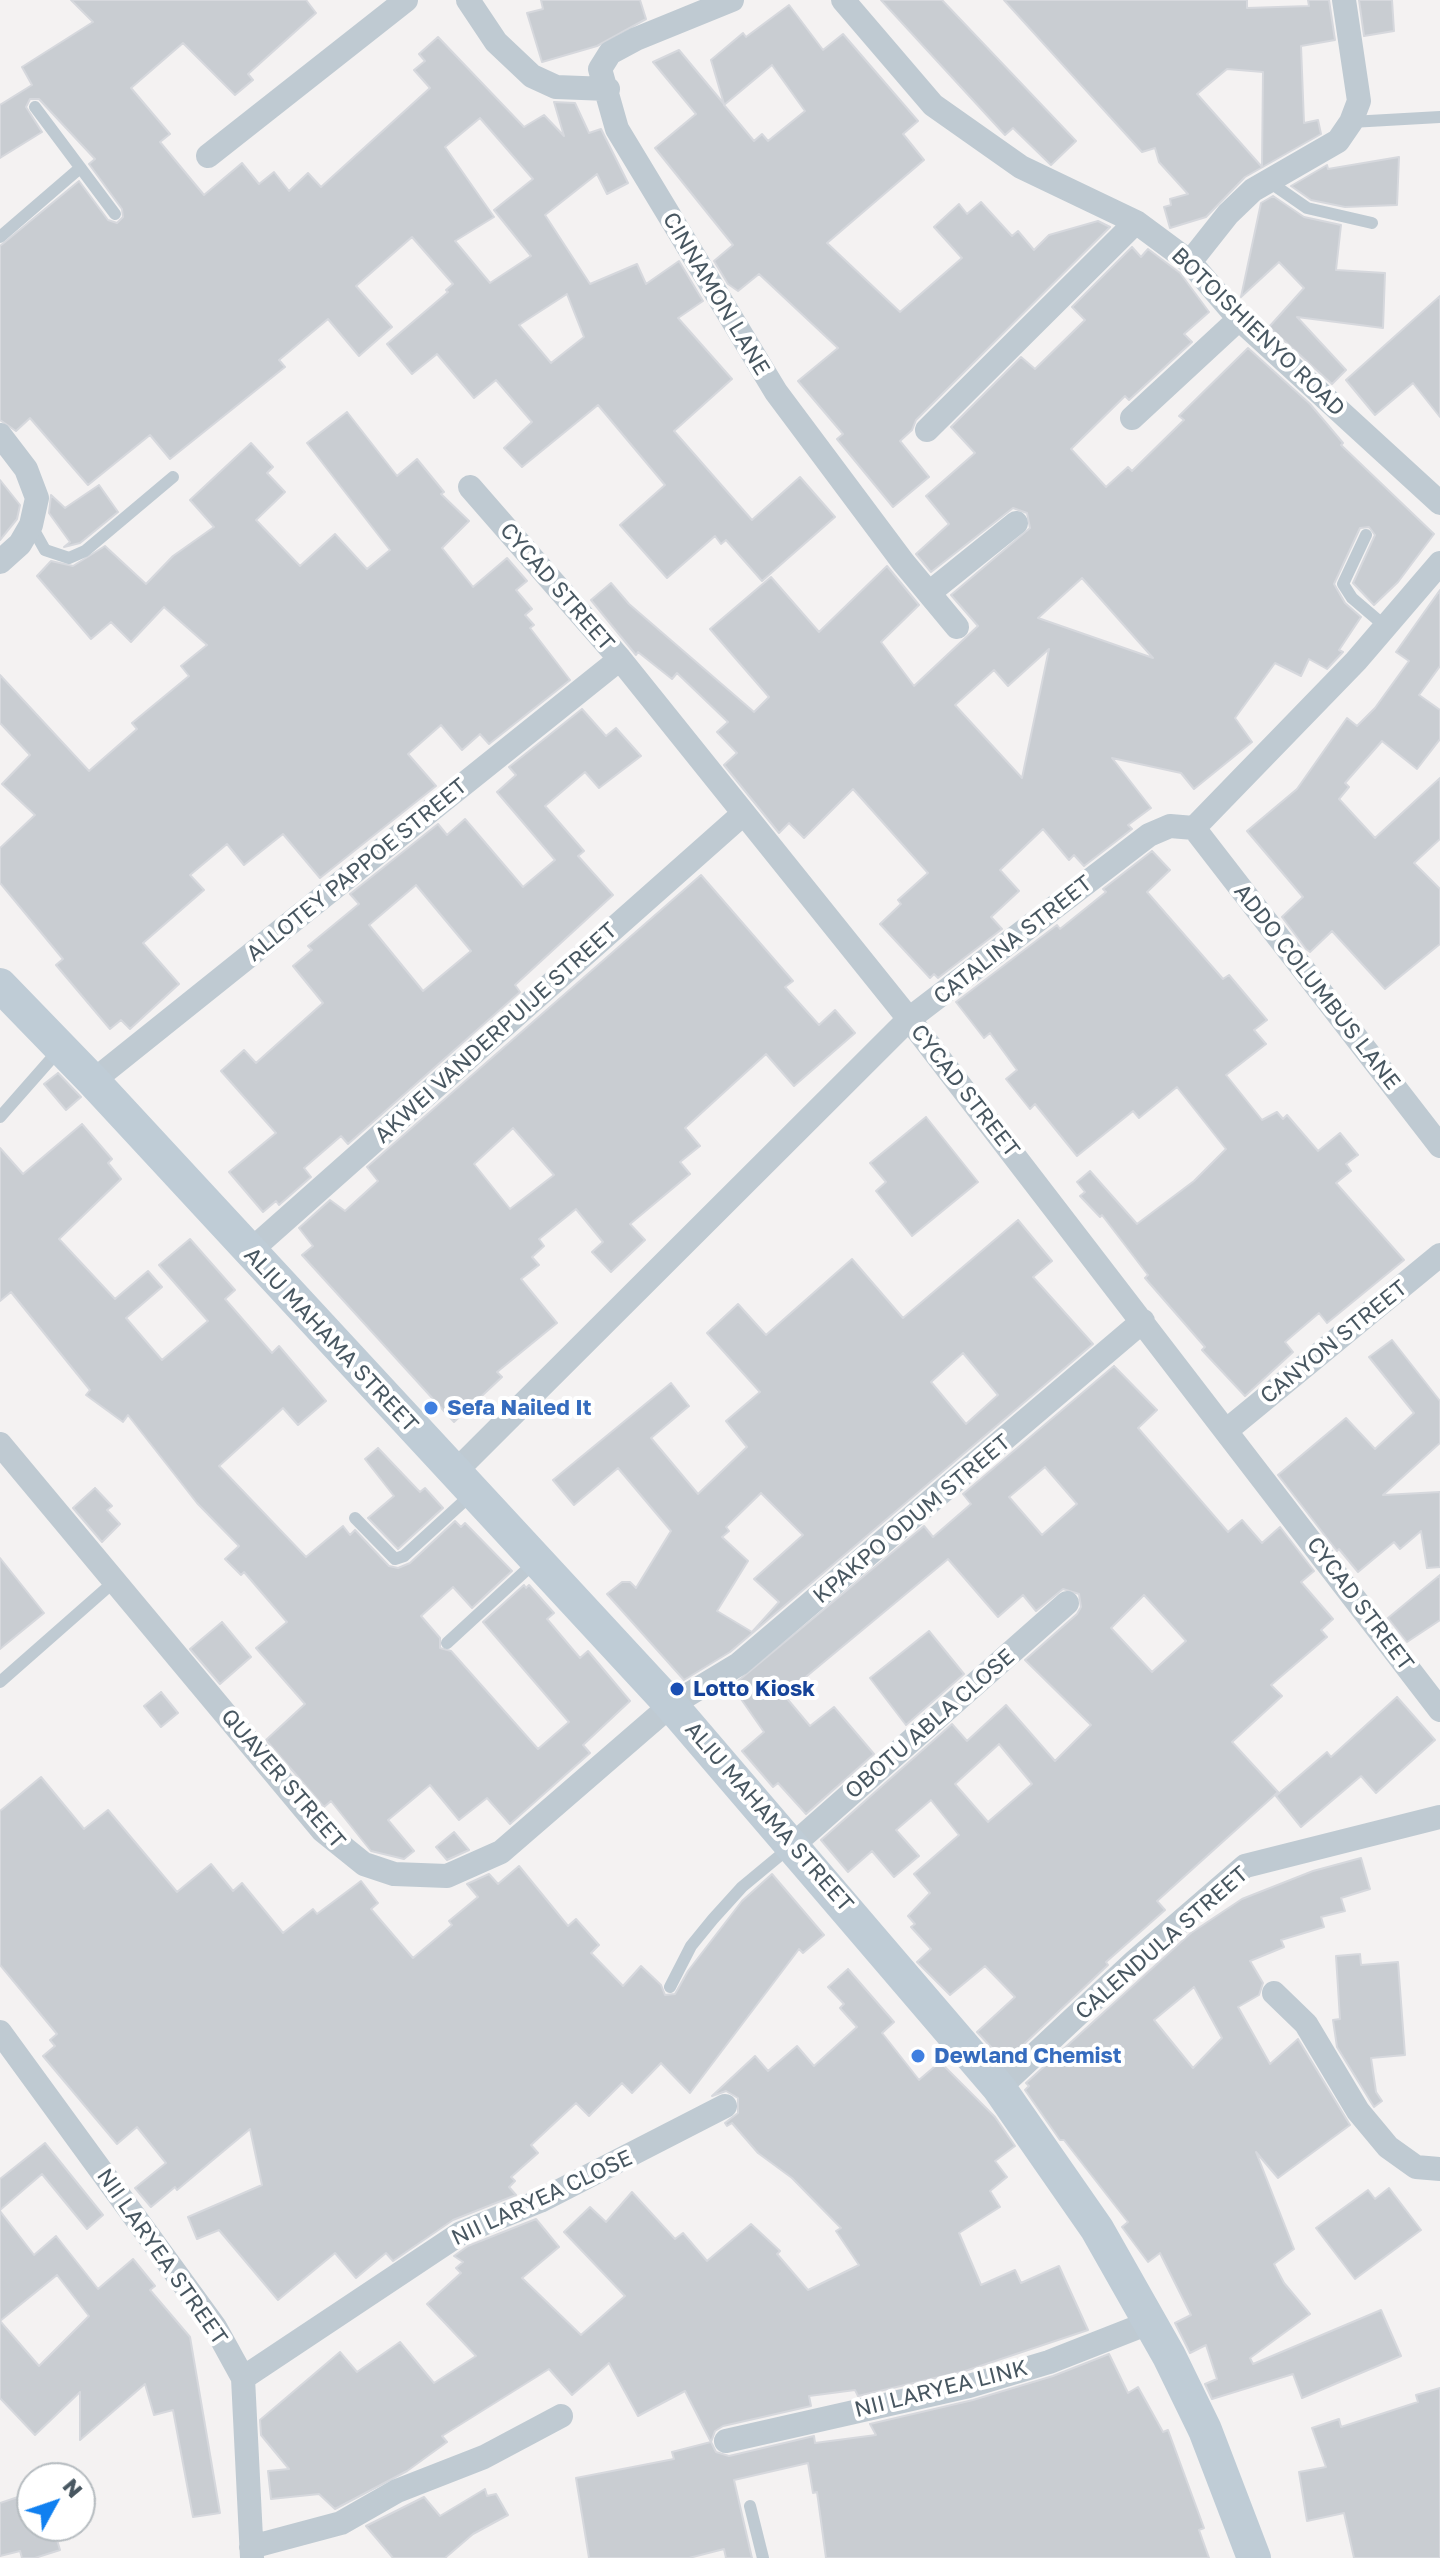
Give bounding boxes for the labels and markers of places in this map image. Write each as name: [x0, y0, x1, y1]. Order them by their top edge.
place label: Sefa Nailed It: [447, 1395, 592, 1421]
marker: Sefa Nailed It: [422, 1399, 440, 1417]
place label: Lotto Kiosk: [693, 1676, 815, 1702]
marker: Lotto Kiosk: [668, 1680, 686, 1698]
place label: Dewland Chemist: [934, 2043, 1122, 2069]
marker: Dewland Chemist: [909, 2047, 927, 2065]

